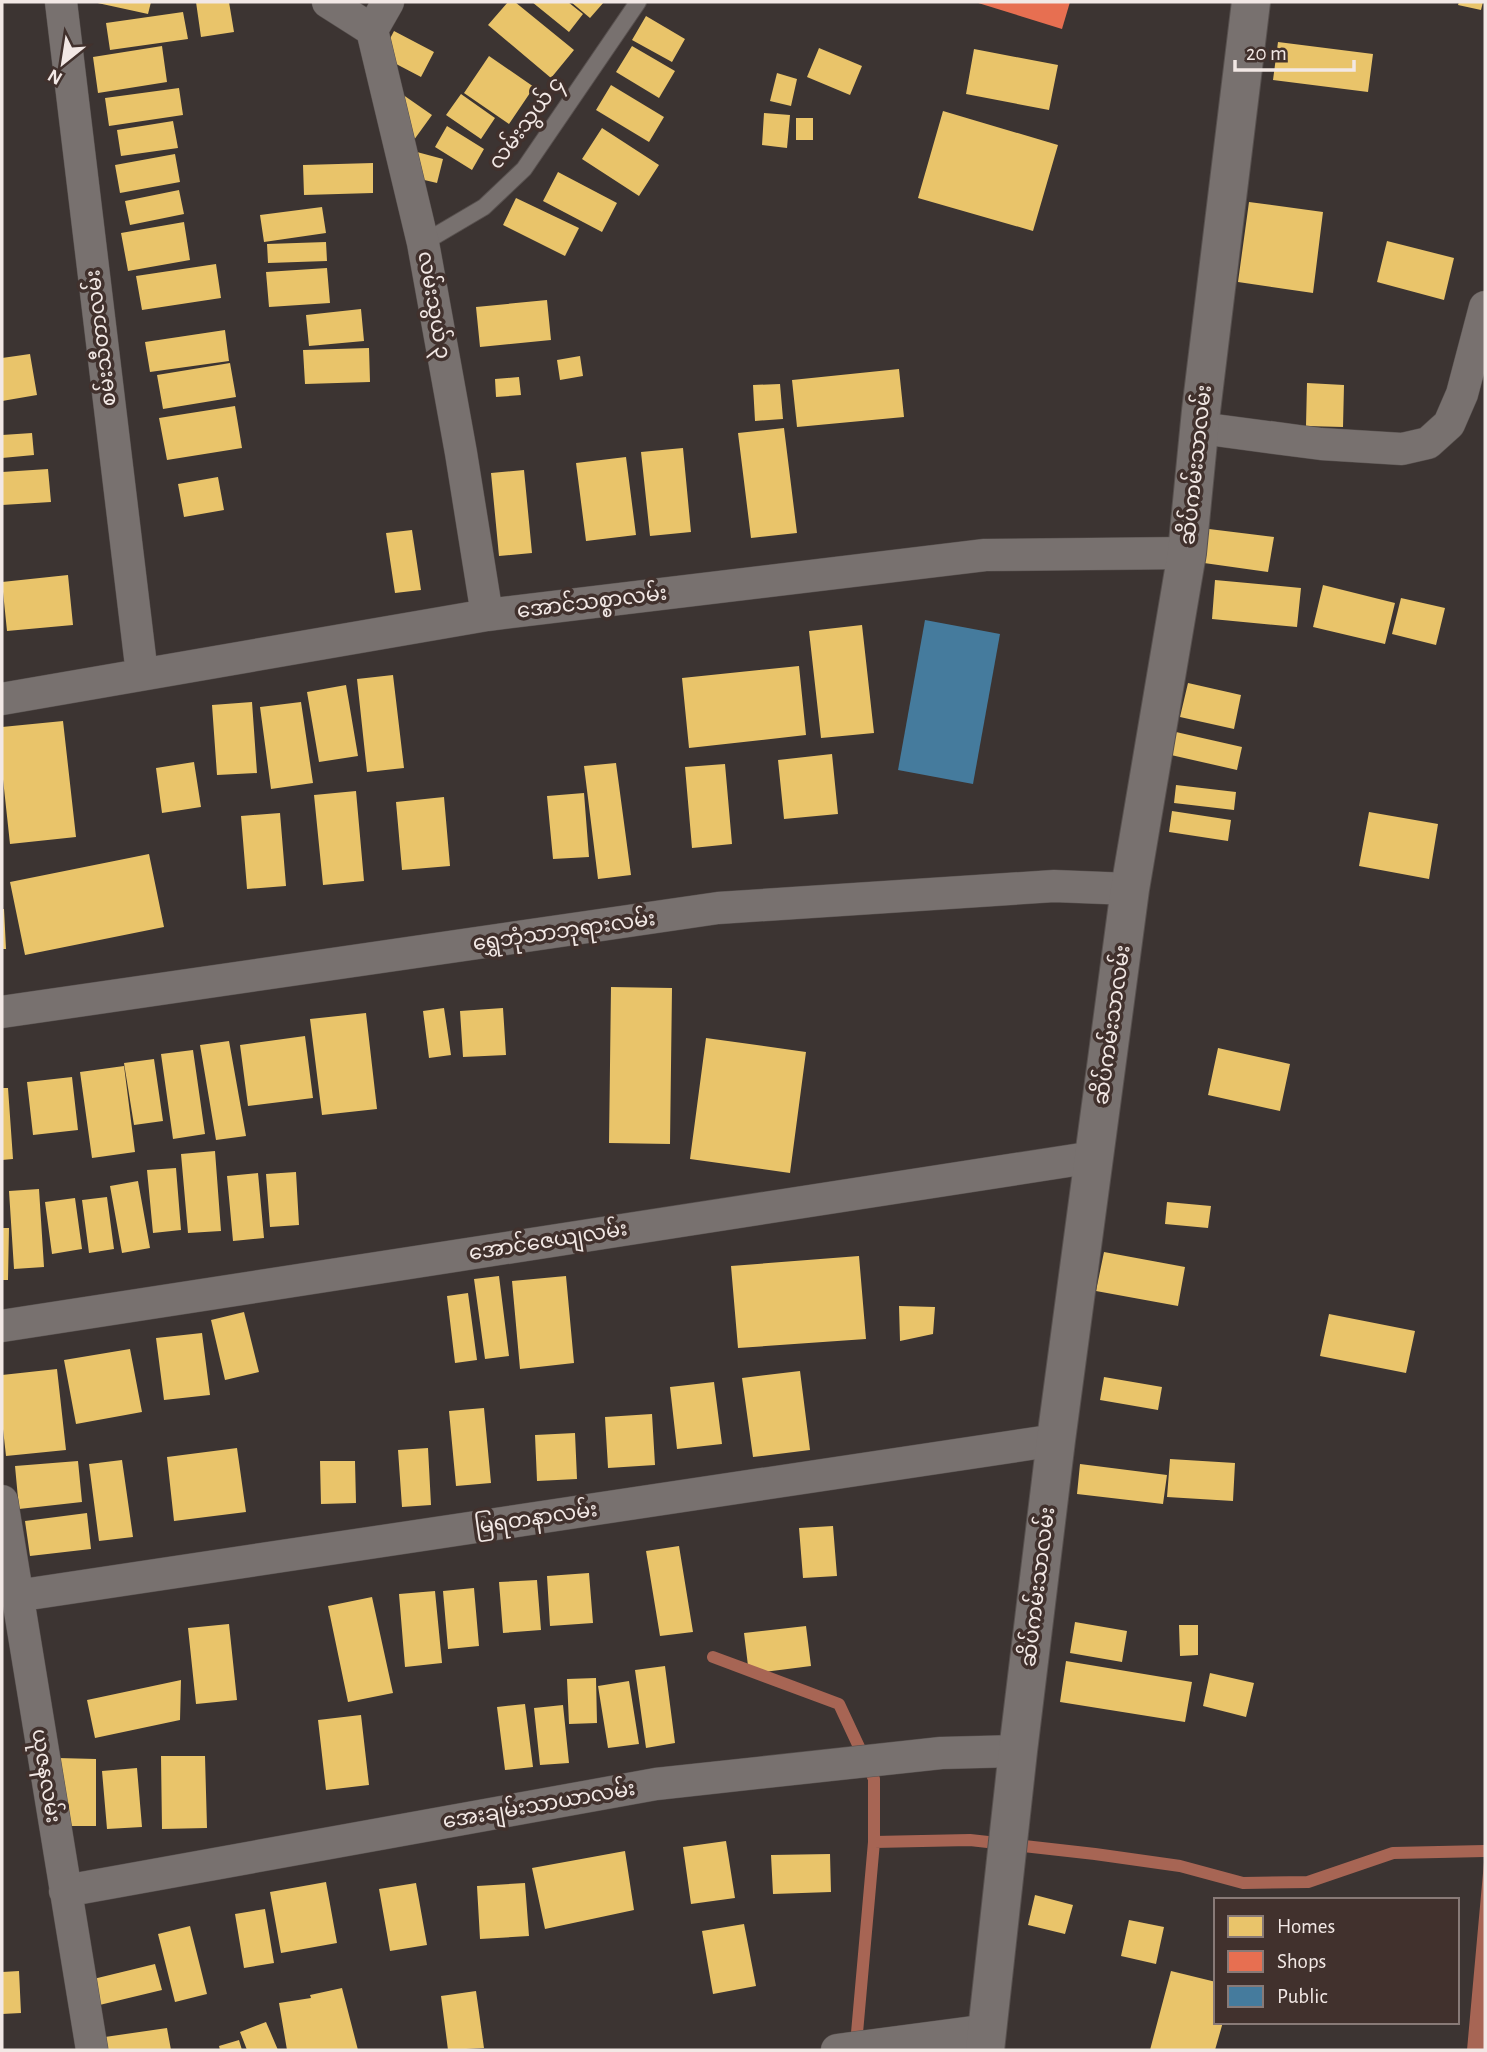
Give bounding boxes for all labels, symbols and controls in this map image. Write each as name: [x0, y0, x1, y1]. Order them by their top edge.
north arrow: [28, 28, 98, 98]
scale bar: [1235, 28, 1354, 72]
text: 20 m: [1246, 43, 1287, 64]
text: N: [45, 65, 66, 88]
street label: လမ်းသွယ် ၄: [480, 70, 572, 176]
street label: လမ်းသွယ် ၃: [408, 249, 460, 361]
street label: စမ်းသီတာလမ်း: [76, 268, 120, 408]
street label: ဆိပ်ကမ်းသာလမ်း: [1171, 383, 1215, 546]
street label: အောင်သစ္စာလမ်း: [515, 576, 669, 628]
street label: ရွှေဘုံသာဘုရားလမ်း: [470, 902, 658, 960]
street label: ဆိပ်ကမ်းသာလမ်း: [1084, 943, 1134, 1106]
street label: အောင်ဇေယျလမ်း: [466, 1212, 630, 1271]
street label: မြရတနာလမ်း: [472, 1493, 600, 1543]
street label: ဆိပ်ကမ်းသာလမ်း: [1012, 1505, 1058, 1668]
street label: ယုဇနလမ်း: [22, 1726, 70, 1826]
street label: အေးချမ်းသာယာလမ်း: [440, 1772, 638, 1839]
legend: [1214, 1898, 1459, 2024]
text: Homes: [1277, 1916, 1335, 1937]
text: Shops: [1277, 1951, 1326, 1972]
text: Public: [1277, 1986, 1327, 2007]

